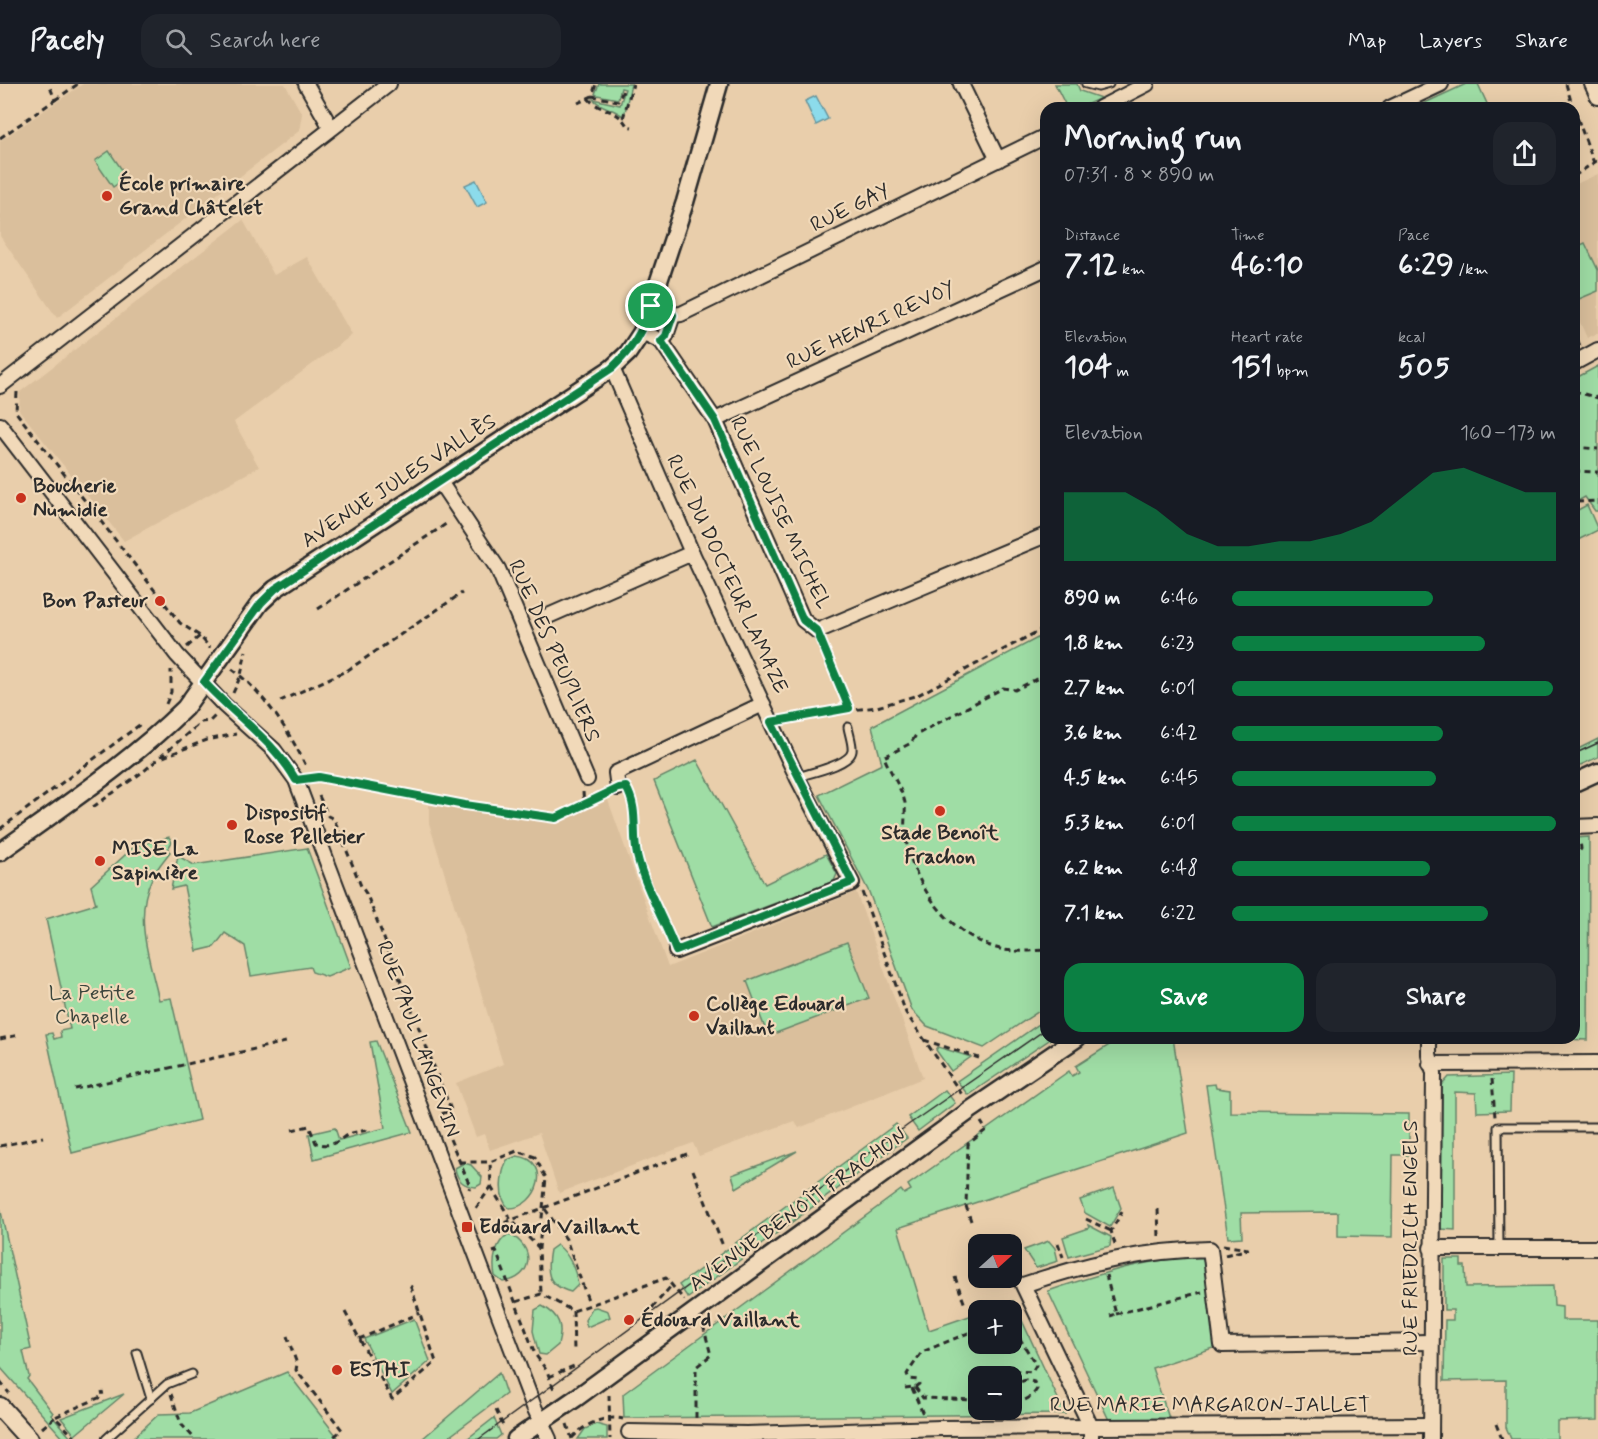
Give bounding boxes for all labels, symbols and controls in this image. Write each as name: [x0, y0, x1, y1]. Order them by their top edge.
search box: [141, 14, 561, 68]
text: Pacely: [30, 23, 105, 60]
icon: search: [162, 25, 195, 58]
text: Search here: [210, 27, 320, 55]
text: Map: [1348, 27, 1386, 55]
text: Layers: [1419, 27, 1482, 55]
text: Share: [1515, 27, 1568, 55]
text: Morning run: [1064, 117, 1242, 161]
button: share: [1493, 122, 1556, 185]
text: 07:31 · 8 × 890 m: [1064, 162, 1214, 189]
place label: École primaire Grand Châtelet: [119, 170, 263, 222]
street label: RUE GAY: [806, 177, 895, 239]
marker: École primaire Grand Châtelet: [100, 189, 114, 203]
text: Distance: [1064, 225, 1120, 246]
text: Time: [1231, 225, 1265, 246]
text: Pace: [1398, 225, 1430, 246]
text: 7.12: [1064, 246, 1118, 285]
text: 46:10: [1231, 246, 1304, 285]
text: 6:29: [1398, 246, 1454, 285]
text: km: [1118, 259, 1145, 280]
text: /km: [1454, 259, 1489, 280]
street label: RUE HENRI REVOY: [782, 274, 960, 376]
pin: [625, 280, 676, 331]
icon: arrive: [634, 289, 667, 322]
text: Elevation: [1064, 327, 1127, 348]
text: Heart rate: [1231, 327, 1303, 348]
text: kcal: [1398, 327, 1425, 348]
text: 104: [1064, 348, 1112, 387]
text: 151: [1231, 348, 1272, 387]
text: 505: [1398, 348, 1450, 387]
text: m: [1112, 361, 1129, 382]
text: bpm: [1272, 361, 1309, 382]
street label: AVENUE JULES VALLÈS: [296, 407, 502, 555]
street label: RUE LOUISE MICHEL: [723, 412, 837, 614]
text: Elevation: [1064, 420, 1143, 447]
text: 160–173 m: [1460, 420, 1556, 447]
street label: RUE DU DOCTEUR LAMAZE: [659, 450, 795, 698]
place label: Boucherie Numidie: [33, 472, 117, 524]
marker: Boucherie Numidie: [14, 491, 28, 505]
street label: RUE DES PEUPLIERS: [501, 555, 607, 747]
text: 890 m: [1064, 585, 1121, 612]
text: 6:46: [1160, 585, 1198, 612]
place label: Bon Pasteur: [43, 587, 148, 615]
marker: Bon Pasteur: [153, 594, 167, 608]
text: 1.8 km: [1064, 630, 1123, 657]
text: 6:23: [1160, 630, 1194, 657]
text: 2.7 km: [1064, 675, 1125, 702]
text: 6:01: [1160, 675, 1195, 702]
text: 3.6 km: [1064, 720, 1122, 747]
text: 6:42: [1160, 720, 1198, 747]
text: 4.5 km: [1064, 765, 1126, 792]
text: 6:45: [1160, 765, 1198, 792]
place label: Dispositif Rose Pelletier: [244, 799, 365, 851]
marker: Stade Benoît Frachon: [933, 804, 947, 818]
text: 5.3 km: [1064, 810, 1124, 837]
text: 6:01: [1160, 810, 1195, 837]
marker: Dispositif Rose Pelletier: [225, 818, 239, 832]
place label: Stade Benoît Frachon: [881, 819, 999, 871]
place label: MISE La Sapinière: [112, 835, 199, 887]
marker: MISE La Sapinière: [93, 854, 107, 868]
text: 6.2 km: [1064, 855, 1123, 882]
text: 6:48: [1160, 855, 1198, 882]
text: 7.1 km: [1064, 900, 1124, 927]
text: 6:22: [1160, 900, 1196, 927]
street label: RUE PAUL LANGEVIN: [369, 937, 467, 1141]
button: Save: [1064, 963, 1304, 1032]
button: Share: [1316, 963, 1556, 1032]
park label: La Petite Chapelle: [49, 979, 135, 1031]
place label: Collège Edouard Vaillant: [706, 990, 845, 1042]
marker: Collège Edouard Vaillant: [687, 1009, 701, 1023]
street label: RUE FRIEDRICH ENGELS: [1397, 1120, 1425, 1356]
street label: AVENUE BENOÎT FRACHON: [683, 1121, 913, 1299]
place label: Edouard Vaillant: [479, 1213, 640, 1241]
marker: Edouard Vaillant: [460, 1220, 474, 1234]
north arrow: [968, 1234, 1022, 1288]
map controls: [968, 1234, 1022, 1420]
button: +: [968, 1300, 1022, 1354]
place label: Édouard Vaillant: [641, 1306, 800, 1334]
marker: Édouard Vaillant: [622, 1313, 636, 1327]
place label: ESTHI: [349, 1356, 411, 1384]
marker: ESTHI: [330, 1363, 344, 1377]
button: −: [968, 1366, 1022, 1420]
street label: RUE MARIE MARGARON-JALLET: [1050, 1391, 1370, 1419]

